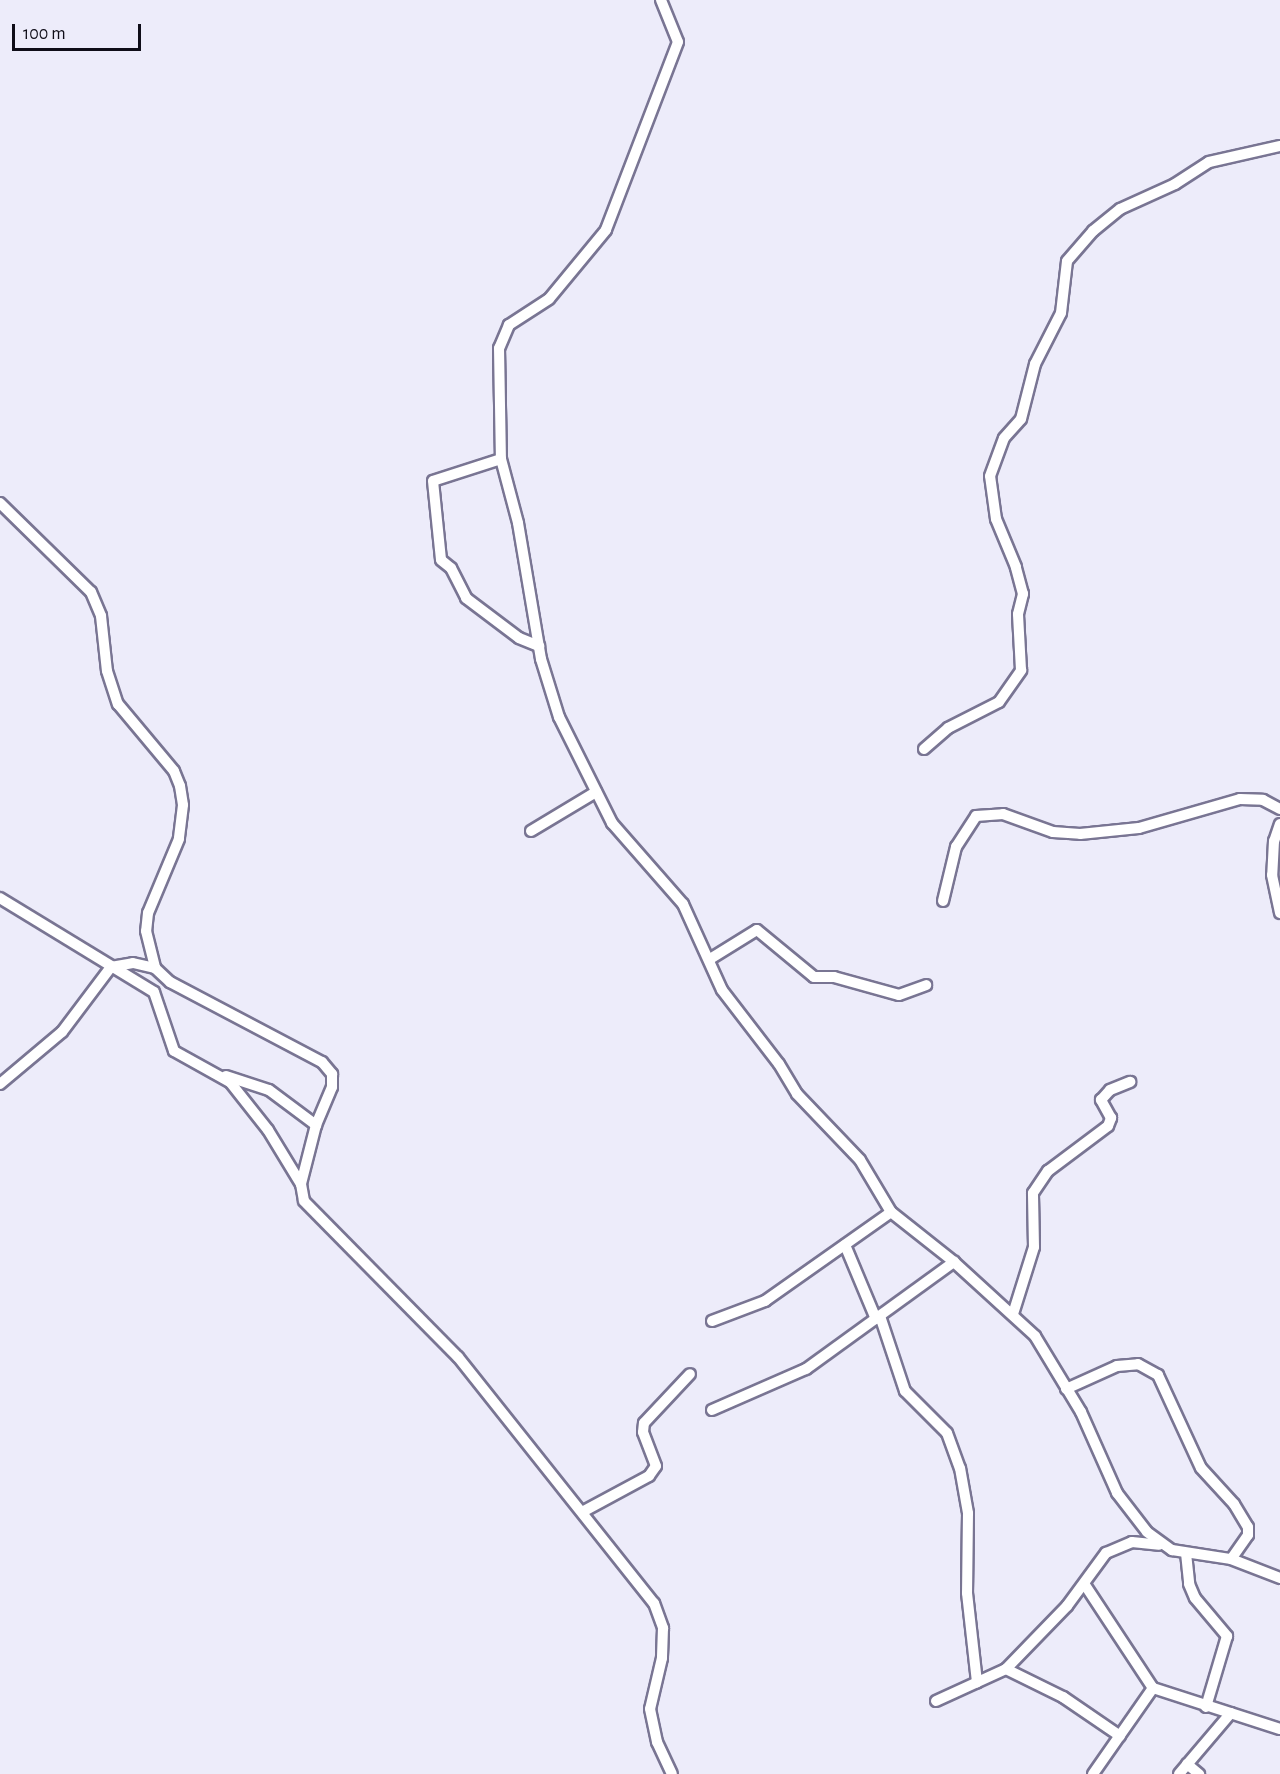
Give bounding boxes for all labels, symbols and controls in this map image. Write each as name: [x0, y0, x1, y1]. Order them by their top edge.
scale bar: [15, 12, 144, 50]
text: 100 m: [23, 25, 66, 43]

